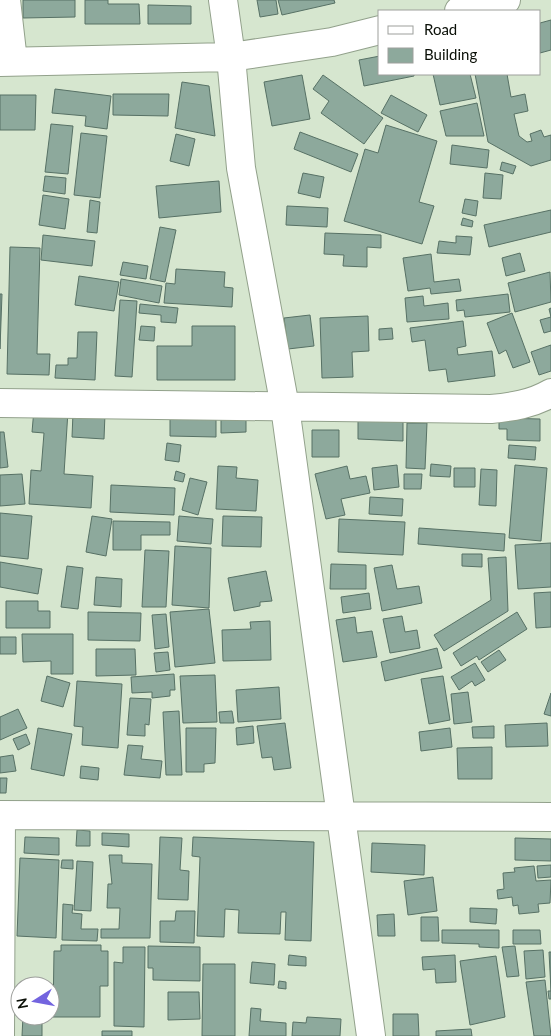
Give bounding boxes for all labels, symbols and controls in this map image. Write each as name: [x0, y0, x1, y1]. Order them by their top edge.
legend: [378, 10, 541, 75]
text: Road: [424, 20, 457, 38]
text: Building: [424, 45, 477, 63]
north arrow: [10, 976, 60, 1026]
text: N: [12, 997, 31, 1010]

